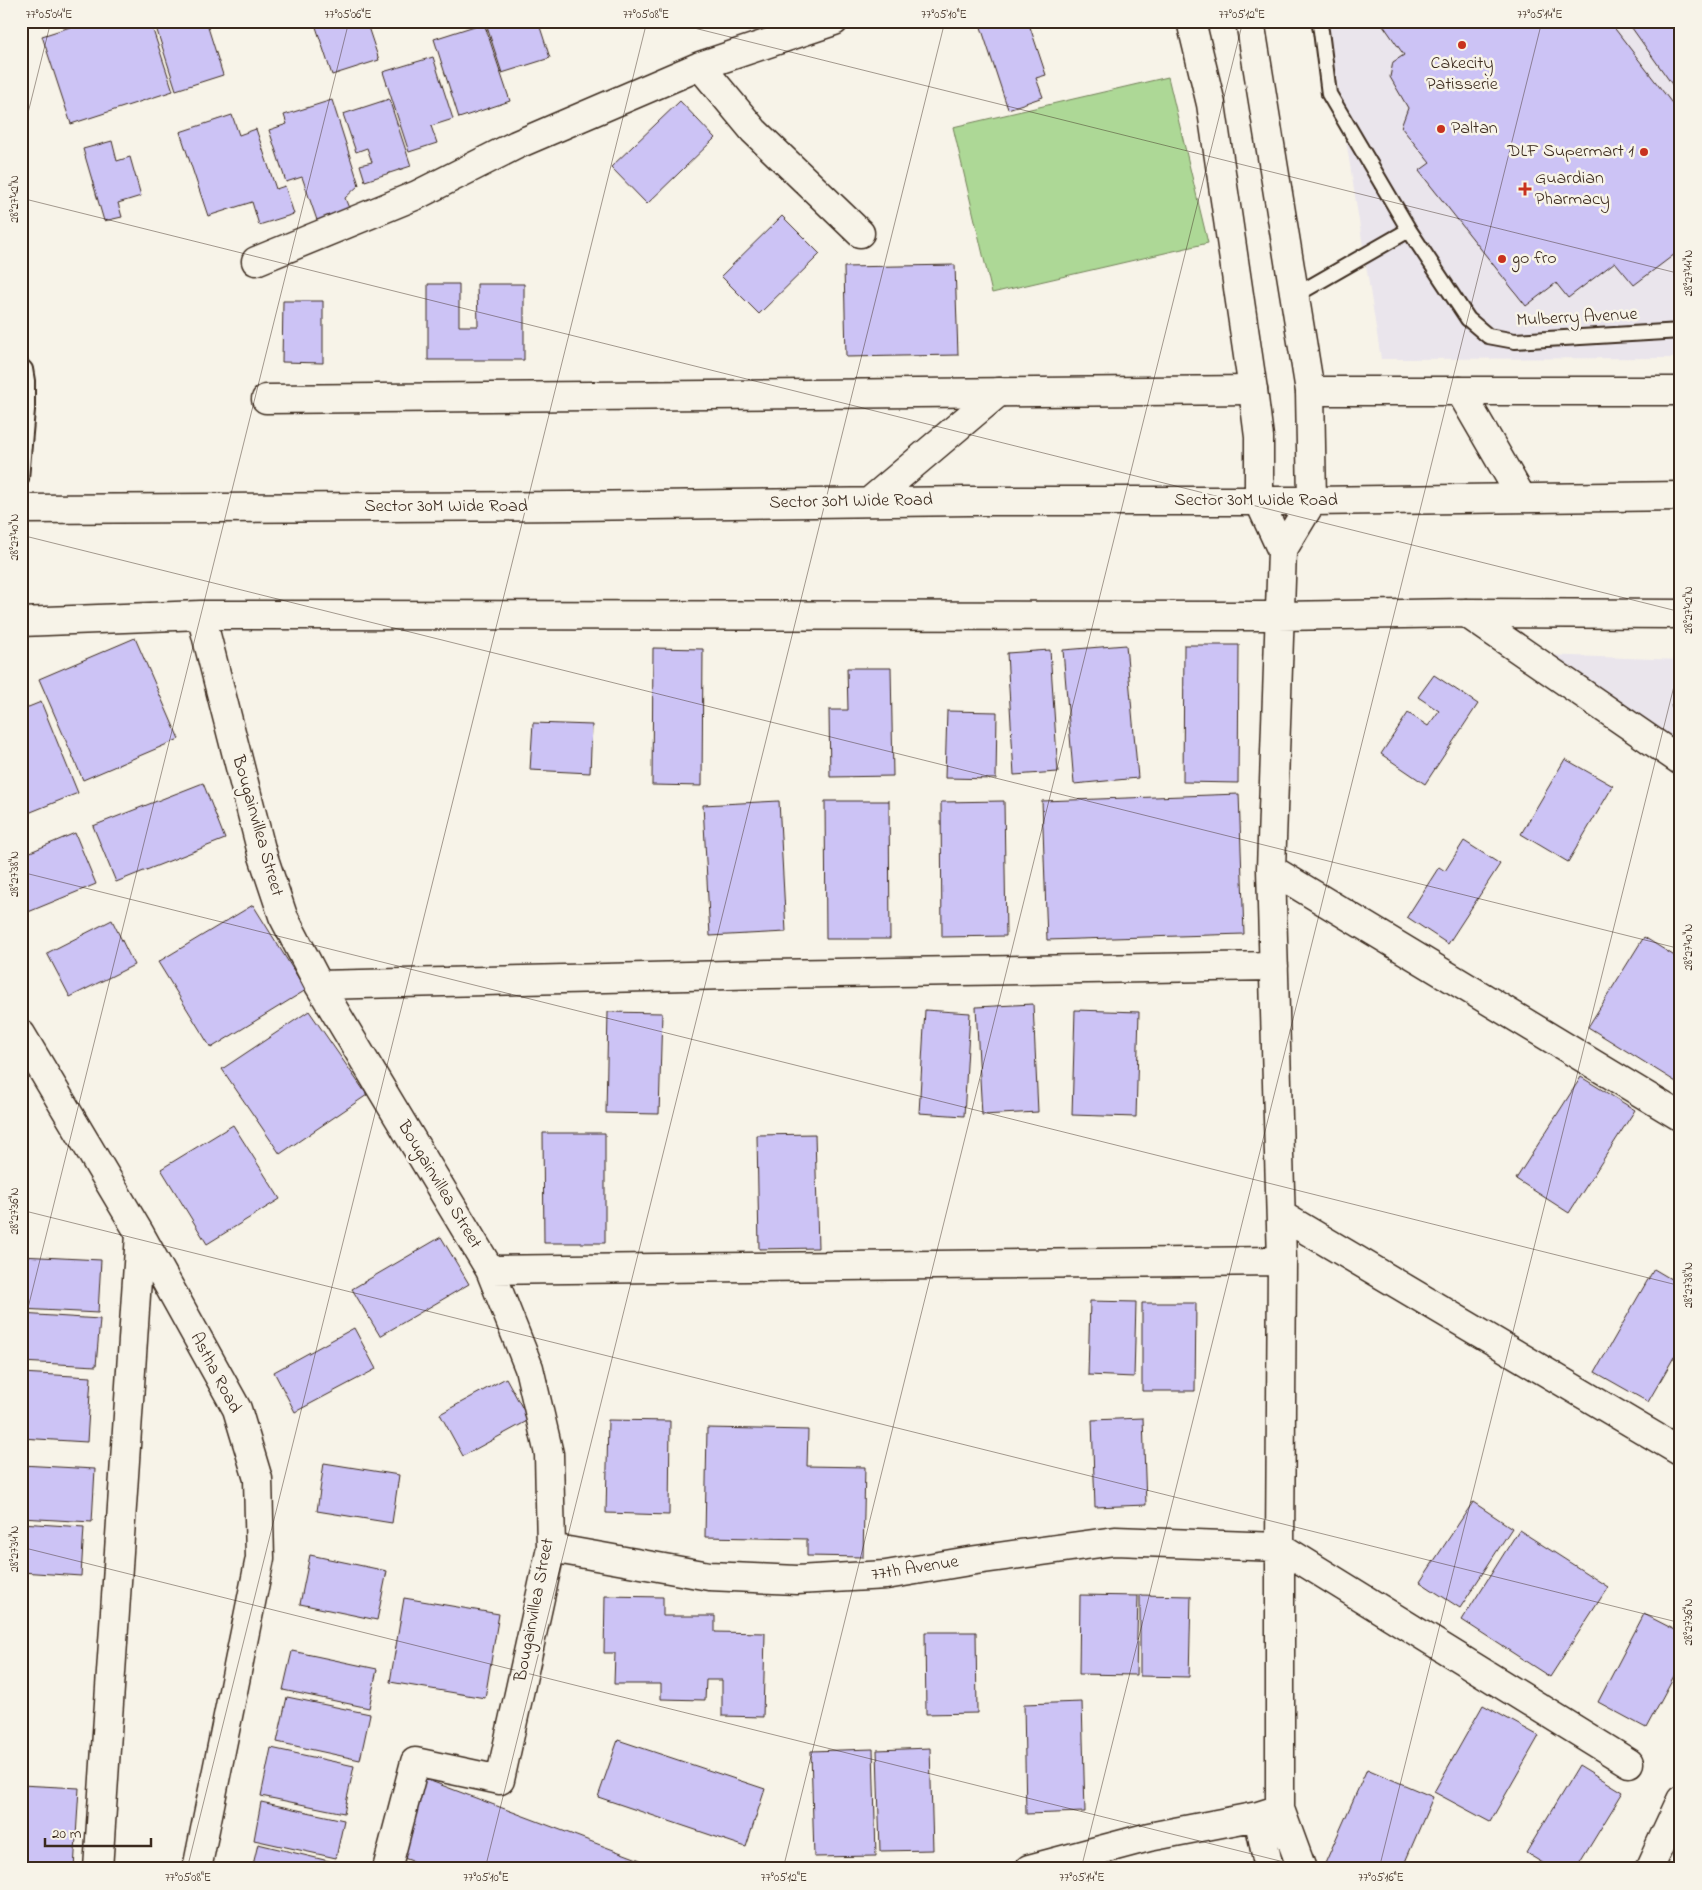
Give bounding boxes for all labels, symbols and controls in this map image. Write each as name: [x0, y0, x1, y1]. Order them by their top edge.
text: 77°05'04"E: [26, 6, 72, 24]
text: 77°05'06"E: [325, 6, 371, 24]
text: 77°05'08"E: [623, 6, 669, 24]
text: 77°05'10"E: [921, 6, 967, 24]
text: 77°05'12"E: [1219, 6, 1265, 24]
text: 77°05'14"E: [1517, 6, 1563, 24]
marker: Cakecity Patisserie: [1456, 39, 1468, 51]
place label: Cakecity Patisserie: [1426, 51, 1499, 98]
place label: Paltan: [1451, 116, 1498, 142]
marker: Paltan: [1435, 123, 1447, 135]
place label: DLF Supermart 1: [1506, 139, 1634, 165]
marker: DLF Supermart 1: [1638, 146, 1650, 158]
place label: Guardian Pharmacy: [1535, 166, 1610, 213]
text: 28°27'42"N: [6, 175, 24, 223]
marker: Guardian Pharmacy: [1519, 183, 1531, 195]
place label: go fro: [1511, 246, 1557, 273]
text: 28°27'44"N: [1680, 250, 1698, 296]
marker: go fro: [1496, 253, 1508, 265]
street label: Mulberry Avenue: [1516, 302, 1639, 334]
street label: Sector 30M Wide Road: [769, 488, 933, 516]
street label: Sector 30M Wide Road: [1174, 488, 1338, 514]
street label: Sector 30M Wide Road: [364, 494, 528, 520]
text: 28°27'40"N: [6, 514, 24, 560]
text: 28°27'42"N: [1680, 586, 1698, 634]
street label: Bougainvillea Street: [223, 752, 290, 900]
text: 28°27'38"N: [6, 851, 24, 897]
text: 28°27'40"N: [1680, 924, 1698, 970]
street label: Bougainvillea Street: [389, 1115, 488, 1255]
text: 28°27'36"N: [6, 1188, 24, 1235]
text: 28°27'38"N: [1680, 1262, 1698, 1308]
street label: Astha Road: [183, 1328, 247, 1418]
text: 28°27'34"N: [6, 1526, 24, 1572]
street label: Bougainvillea Street: [508, 1536, 563, 1685]
street label: 77th Avenue: [870, 1549, 961, 1589]
text: 28°27'36"N: [1680, 1599, 1698, 1646]
scale bar: [45, 1815, 151, 1847]
text: 20 m: [52, 1823, 82, 1845]
text: 77°05'08"E: [165, 1869, 211, 1887]
text: 77°05'10"E: [463, 1869, 509, 1887]
text: 77°05'12"E: [761, 1869, 807, 1887]
text: 77°05'14"E: [1059, 1869, 1105, 1887]
text: 77°05'16"E: [1358, 1869, 1404, 1887]

